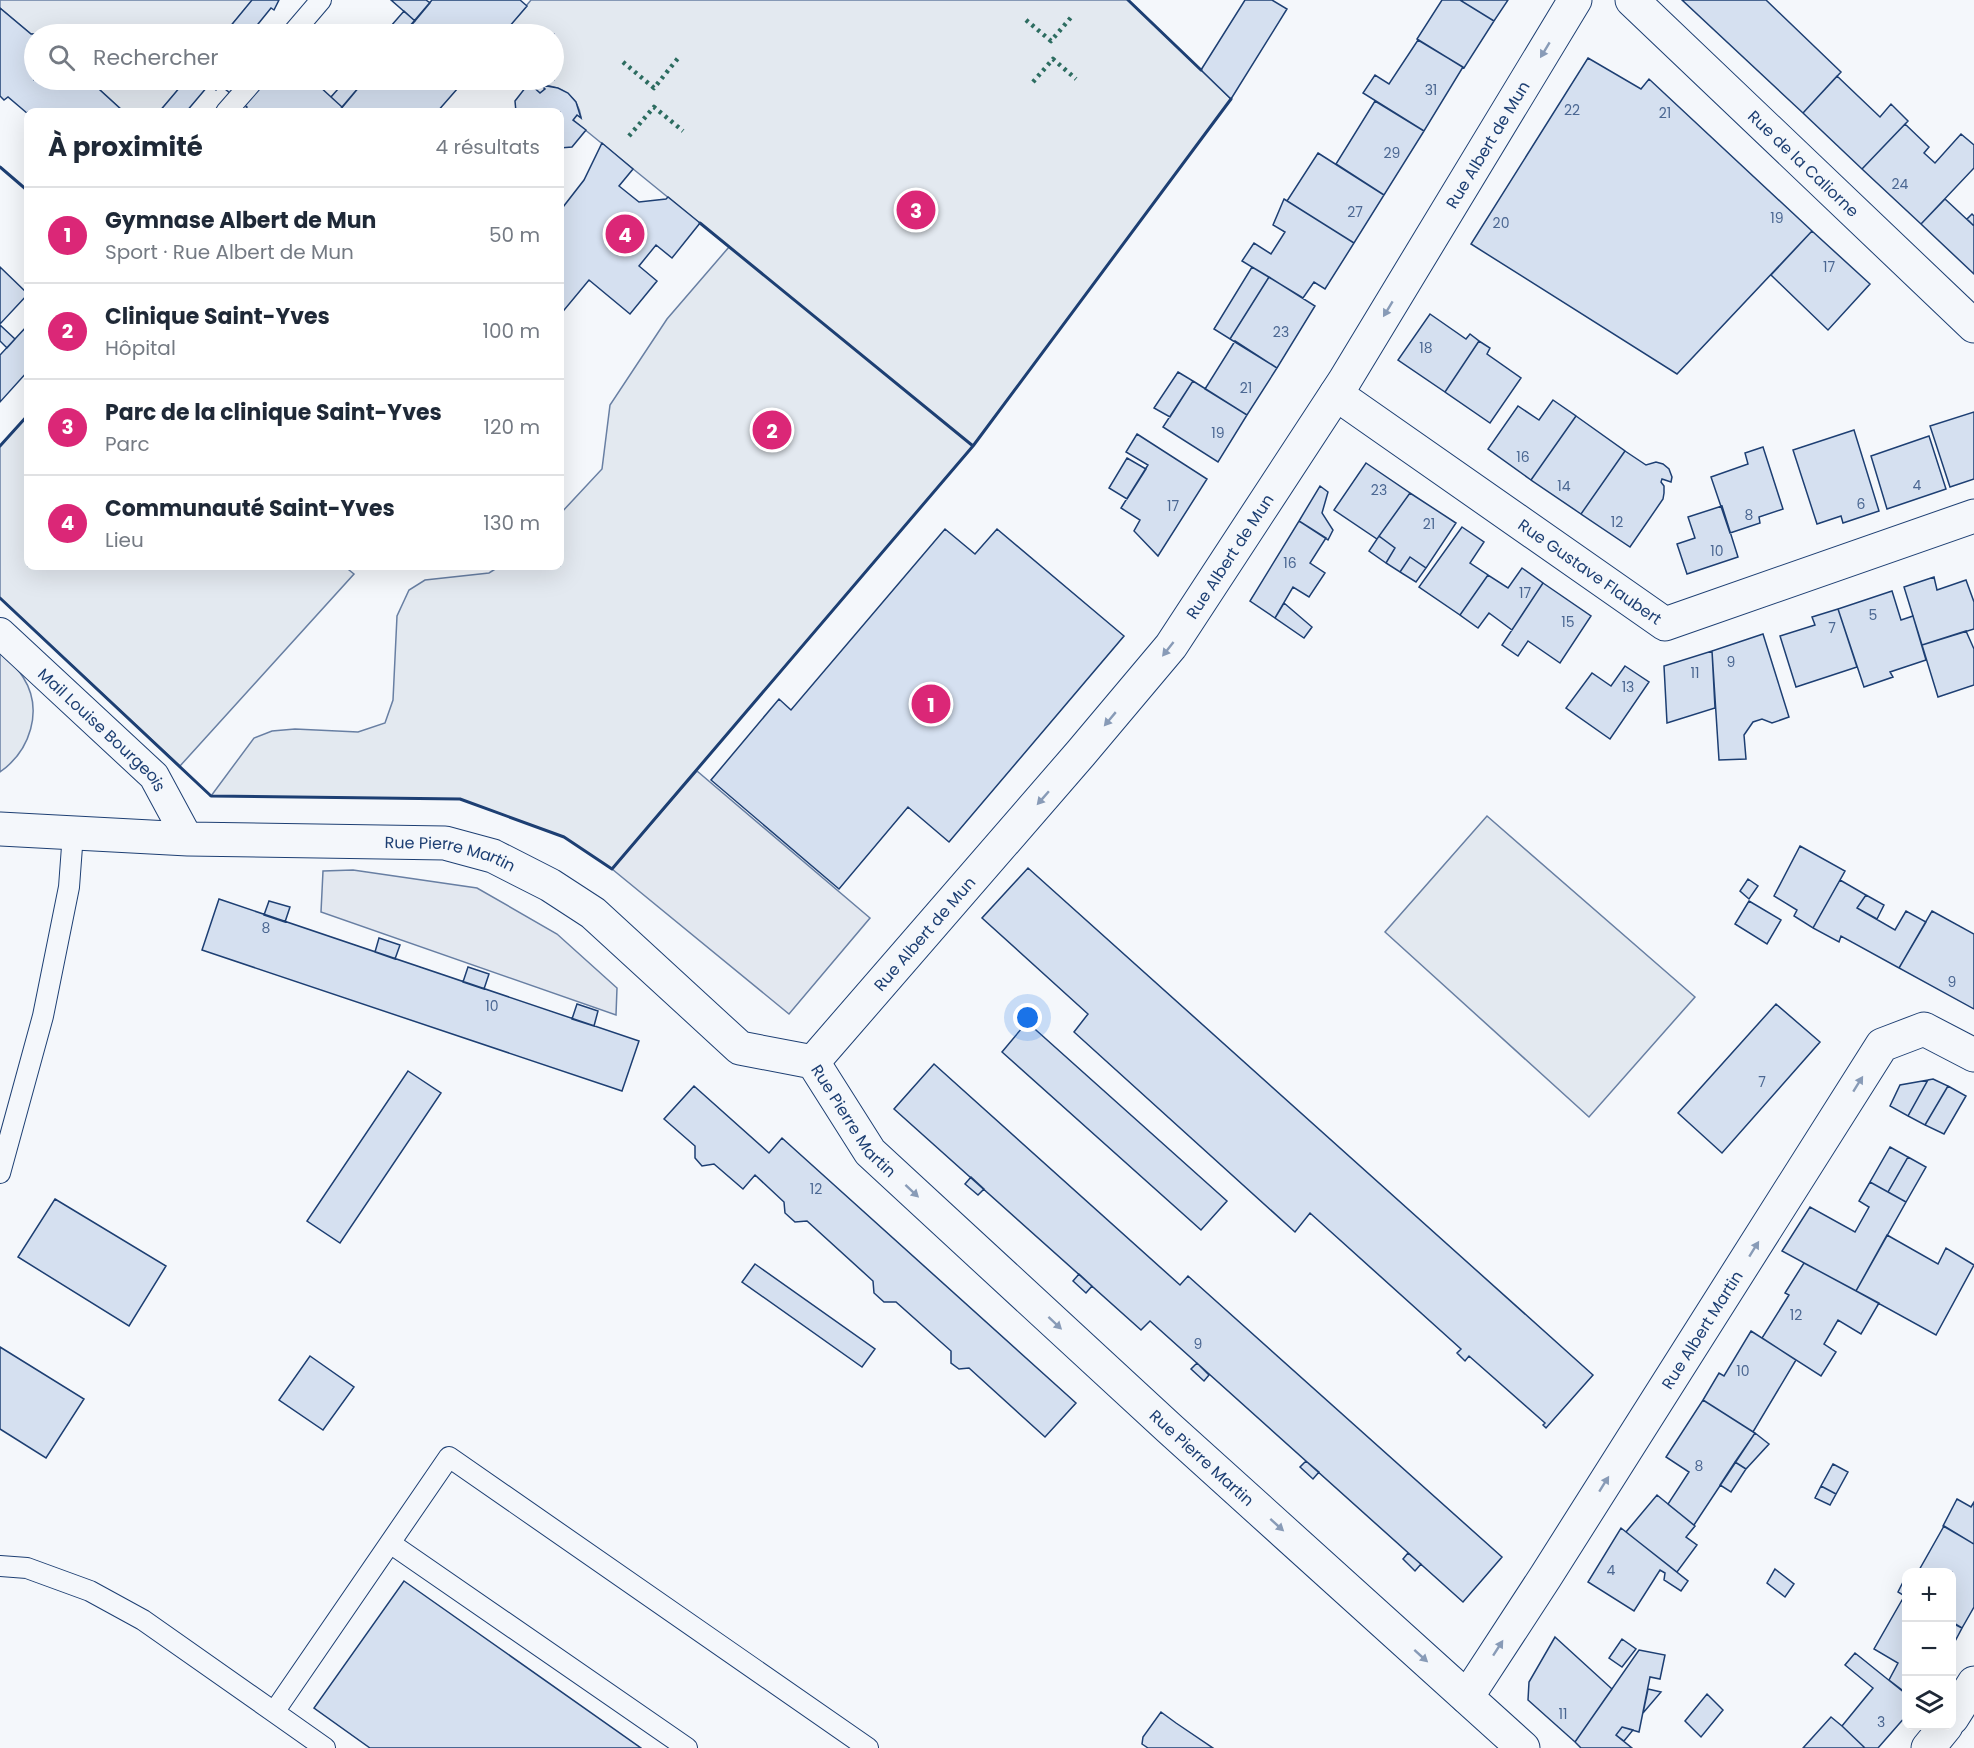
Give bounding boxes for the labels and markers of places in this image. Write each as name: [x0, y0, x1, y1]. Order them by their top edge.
pin: 3: [896, 188, 936, 232]
pin: 4: [606, 212, 644, 256]
pin: 2: [752, 408, 792, 452]
pin: 1: [912, 682, 950, 726]

